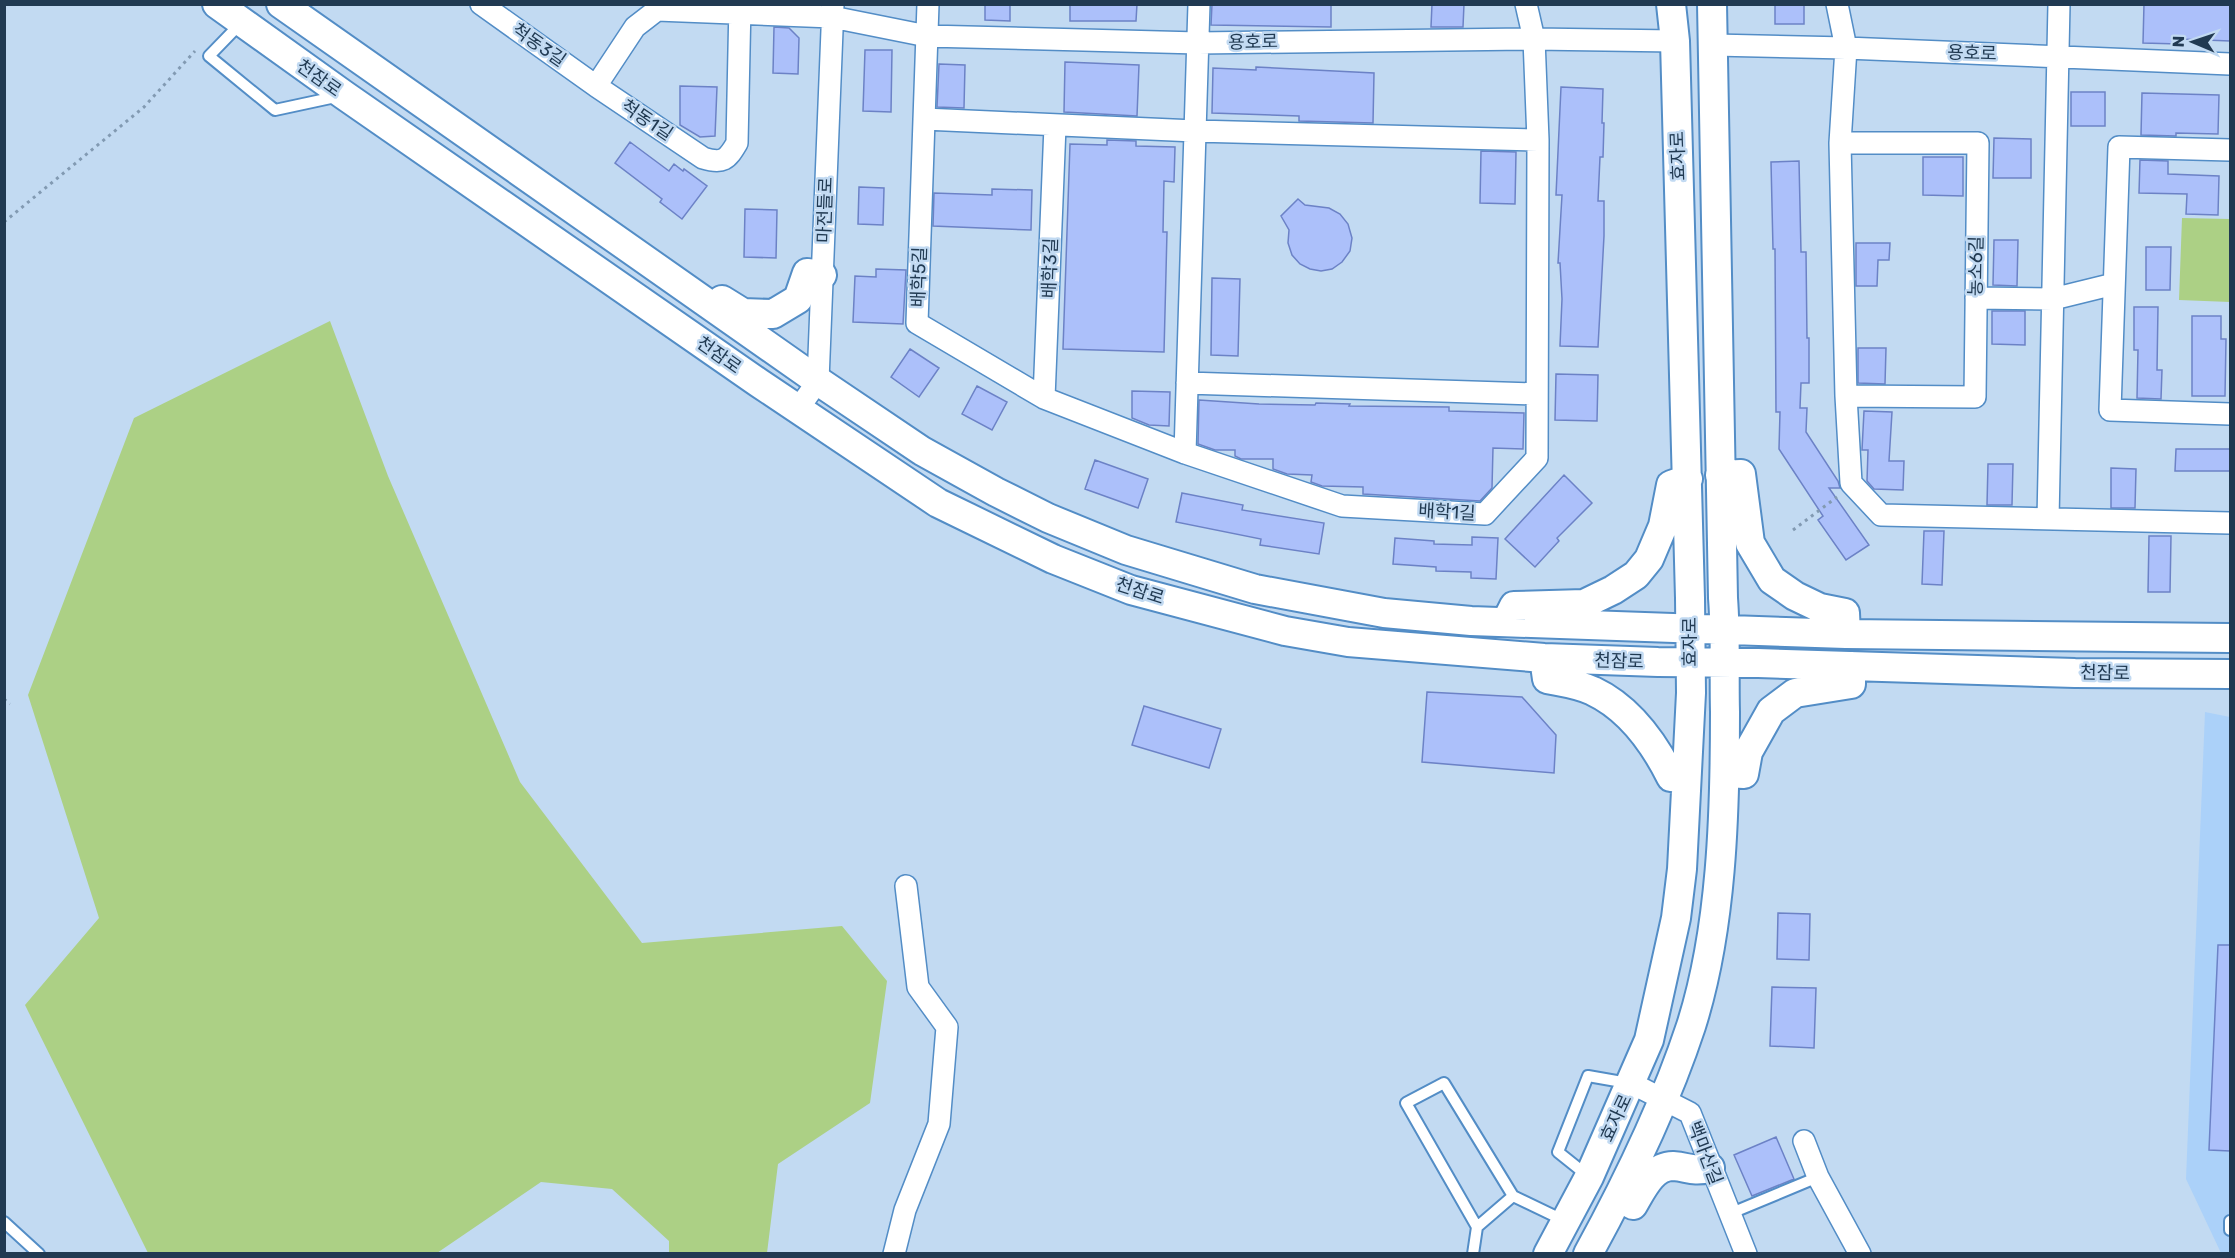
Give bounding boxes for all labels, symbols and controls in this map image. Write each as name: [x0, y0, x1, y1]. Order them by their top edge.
north arrow: [2163, 12, 2223, 72]
street label: 척동3길: [508, 19, 570, 71]
street label: 용호로: [1228, 31, 1278, 53]
text: N: [2169, 35, 2188, 48]
street label: 용호로: [1947, 41, 1997, 65]
street label: 천잠로: [292, 55, 346, 101]
street label: 척동1길: [617, 95, 677, 145]
street label: 효자로: [1666, 131, 1690, 181]
street label: 마전들로: [813, 177, 837, 243]
street label: 농소6길: [1964, 236, 1988, 296]
street label: 배학3길: [1038, 237, 1062, 299]
street label: 배학5길: [907, 246, 931, 308]
street label: 천잠로: [692, 332, 746, 378]
street label: 배학1길: [1418, 500, 1476, 524]
street label: 천잠로: [1113, 573, 1167, 609]
street label: 효자로: [1679, 617, 1701, 667]
street label: 천잠로: [1594, 649, 1644, 673]
street label: 천잠로: [2080, 662, 2130, 684]
street label: 효자로: [1596, 1091, 1636, 1145]
street label: 백마산길: [1683, 1118, 1727, 1188]

